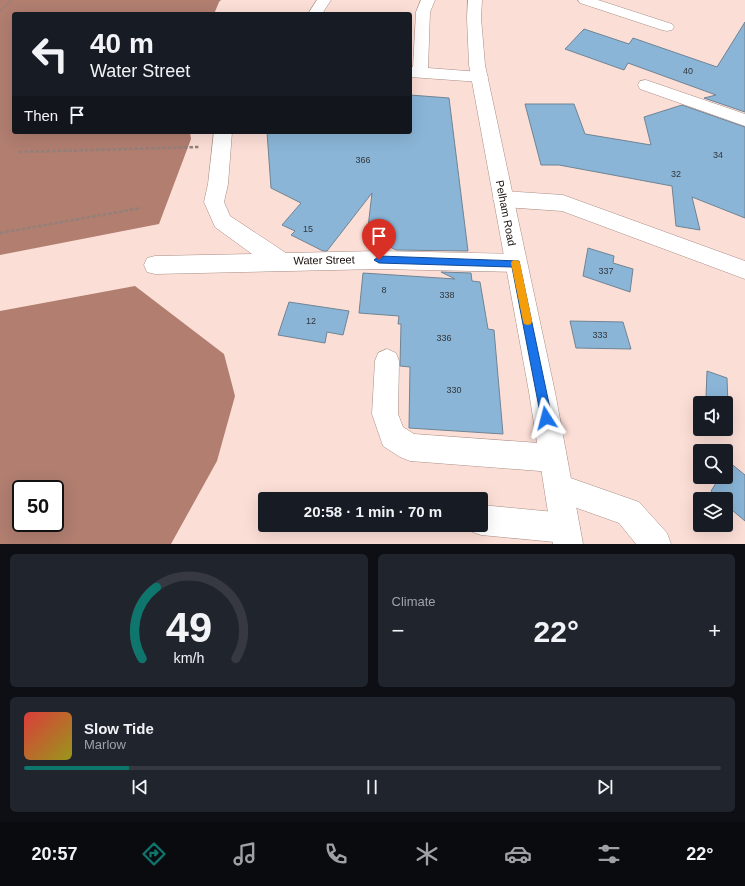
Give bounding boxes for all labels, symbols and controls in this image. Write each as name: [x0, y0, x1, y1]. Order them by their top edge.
icon: left: [24, 28, 76, 80]
text: 40 m: [90, 28, 154, 59]
text: Water Street: [90, 61, 190, 81]
house number: 40: [683, 66, 693, 76]
icon: arrive: [66, 104, 88, 126]
text: Then: [24, 107, 58, 124]
house number: 34: [713, 150, 723, 160]
house number: 366: [355, 155, 371, 165]
house number: 32: [671, 169, 681, 179]
street label: Pelham Road: [494, 179, 518, 247]
pin: [362, 219, 396, 260]
house number: 15: [303, 224, 313, 234]
icon: arrive: [368, 225, 390, 247]
street label: Water Street: [293, 253, 355, 267]
house number: 337: [598, 266, 614, 276]
house number: 8: [381, 285, 387, 295]
house number: 338: [439, 290, 455, 300]
house number: 12: [306, 316, 316, 326]
house number: 333: [592, 330, 608, 340]
house number: 336: [436, 333, 452, 343]
house number: 330: [446, 385, 462, 395]
map controls: [693, 396, 733, 532]
button: sound: [693, 396, 733, 436]
position arrow: [525, 397, 567, 439]
button: search: [693, 444, 733, 484]
speed limit sign: 50: [12, 480, 64, 532]
button: layers: [693, 492, 733, 532]
text: 20:58 · 1 min · 70 m: [304, 503, 442, 520]
text: Climate: [392, 594, 436, 609]
text: 49: [166, 603, 212, 650]
text: 22°: [534, 615, 579, 648]
text: −: [392, 618, 404, 643]
text: +: [708, 618, 721, 643]
text: km/h: [173, 649, 204, 665]
text: Slow Tide: [84, 720, 154, 737]
text: Marlow: [84, 737, 126, 752]
icon: previous: [129, 776, 151, 798]
icon: pause: [361, 776, 383, 798]
icon: next: [594, 776, 616, 798]
icon: directions: [140, 840, 168, 868]
icon: music: [231, 840, 259, 868]
icon: phone: [322, 840, 350, 868]
icon: climate: [413, 840, 441, 868]
icon: car: [504, 840, 532, 868]
icon: filters: [595, 840, 623, 868]
text: 20:57: [31, 844, 78, 864]
text: 22°: [686, 844, 713, 864]

